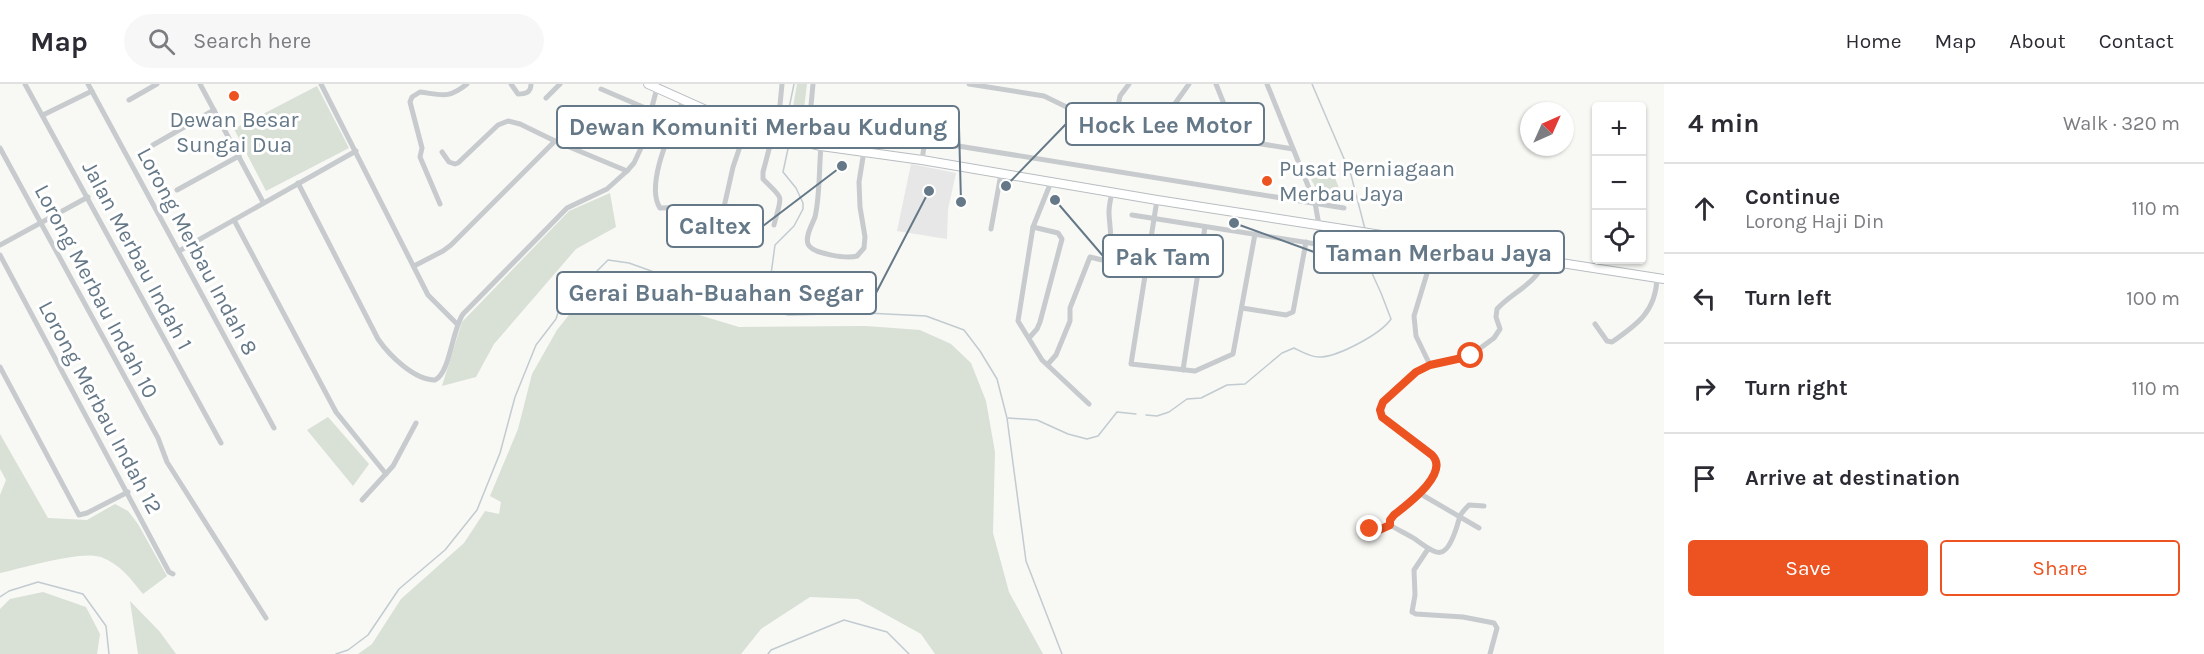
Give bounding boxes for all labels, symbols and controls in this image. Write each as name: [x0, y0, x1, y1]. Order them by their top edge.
search box: [124, 14, 544, 68]
text: Map: [30, 25, 88, 58]
icon: search: [145, 25, 178, 58]
text: Search here: [193, 28, 311, 54]
text: Home: [1846, 29, 1902, 53]
text: Map: [1935, 29, 1976, 53]
text: About: [2009, 29, 2066, 53]
text: Contact: [2099, 29, 2174, 53]
marker: Dewan Besar Sungai Dua: [227, 89, 241, 103]
north arrow: [1520, 102, 1574, 156]
map controls: [1592, 102, 1646, 264]
button: +: [1592, 102, 1646, 156]
callout: Hock Lee Motor: [1066, 103, 1264, 145]
callout: Dewan Komuniti Merbau Kudung: [557, 106, 959, 148]
place label: Dewan Besar Sungai Dua: [170, 107, 299, 158]
text: 4 min: [1688, 108, 1759, 139]
text: Hock Lee Motor: [1078, 111, 1253, 139]
text: Walk · 320 m: [2063, 112, 2180, 135]
text: Dewan Komuniti Merbau Kudung: [569, 113, 947, 141]
street label: Lorong Merbau Indah 8: [131, 143, 263, 360]
place label: Pusat Perniagaan Merbau Jaya: [1279, 156, 1455, 207]
button: −: [1592, 156, 1646, 210]
street label: Jalan Merbau Indah 1: [76, 157, 198, 354]
marker: Pusat Perniagaan Merbau Jaya: [1260, 174, 1274, 188]
street label: Lorong Merbau Indah 10: [29, 180, 164, 403]
text: Continue: [1745, 184, 1840, 210]
icon: ahead: [1688, 192, 1721, 225]
text: 110 m: [2131, 197, 2180, 220]
callout: Caltex: [667, 205, 763, 247]
button: locate: [1592, 210, 1646, 264]
text: Lorong Haji Din: [1745, 210, 1884, 233]
text: Caltex: [679, 212, 751, 240]
callout: Taman Merbau Jaya: [1314, 231, 1564, 273]
callout: Pak Tam: [1103, 235, 1223, 277]
text: Taman Merbau Jaya: [1326, 239, 1552, 267]
text: Pak Tam: [1115, 243, 1211, 271]
callout: Gerai Buah-Buahan Segar: [557, 272, 876, 314]
text: Gerai Buah-Buahan Segar: [568, 279, 864, 307]
icon: left: [1688, 282, 1721, 315]
text: Turn left: [1745, 285, 1832, 311]
text: 100 m: [2126, 287, 2180, 310]
street label: Lorong Merbau Indah 12: [33, 296, 167, 519]
route start: [1457, 342, 1483, 368]
icon: right: [1688, 372, 1721, 405]
text: Turn right: [1745, 375, 1848, 401]
text: 110 m: [2131, 377, 2180, 400]
icon: arrive: [1688, 462, 1721, 495]
text: Arrive at destination: [1745, 465, 1960, 491]
route end: [1356, 515, 1382, 541]
button: Save: [1688, 540, 1928, 596]
button: Share: [1940, 540, 2180, 596]

